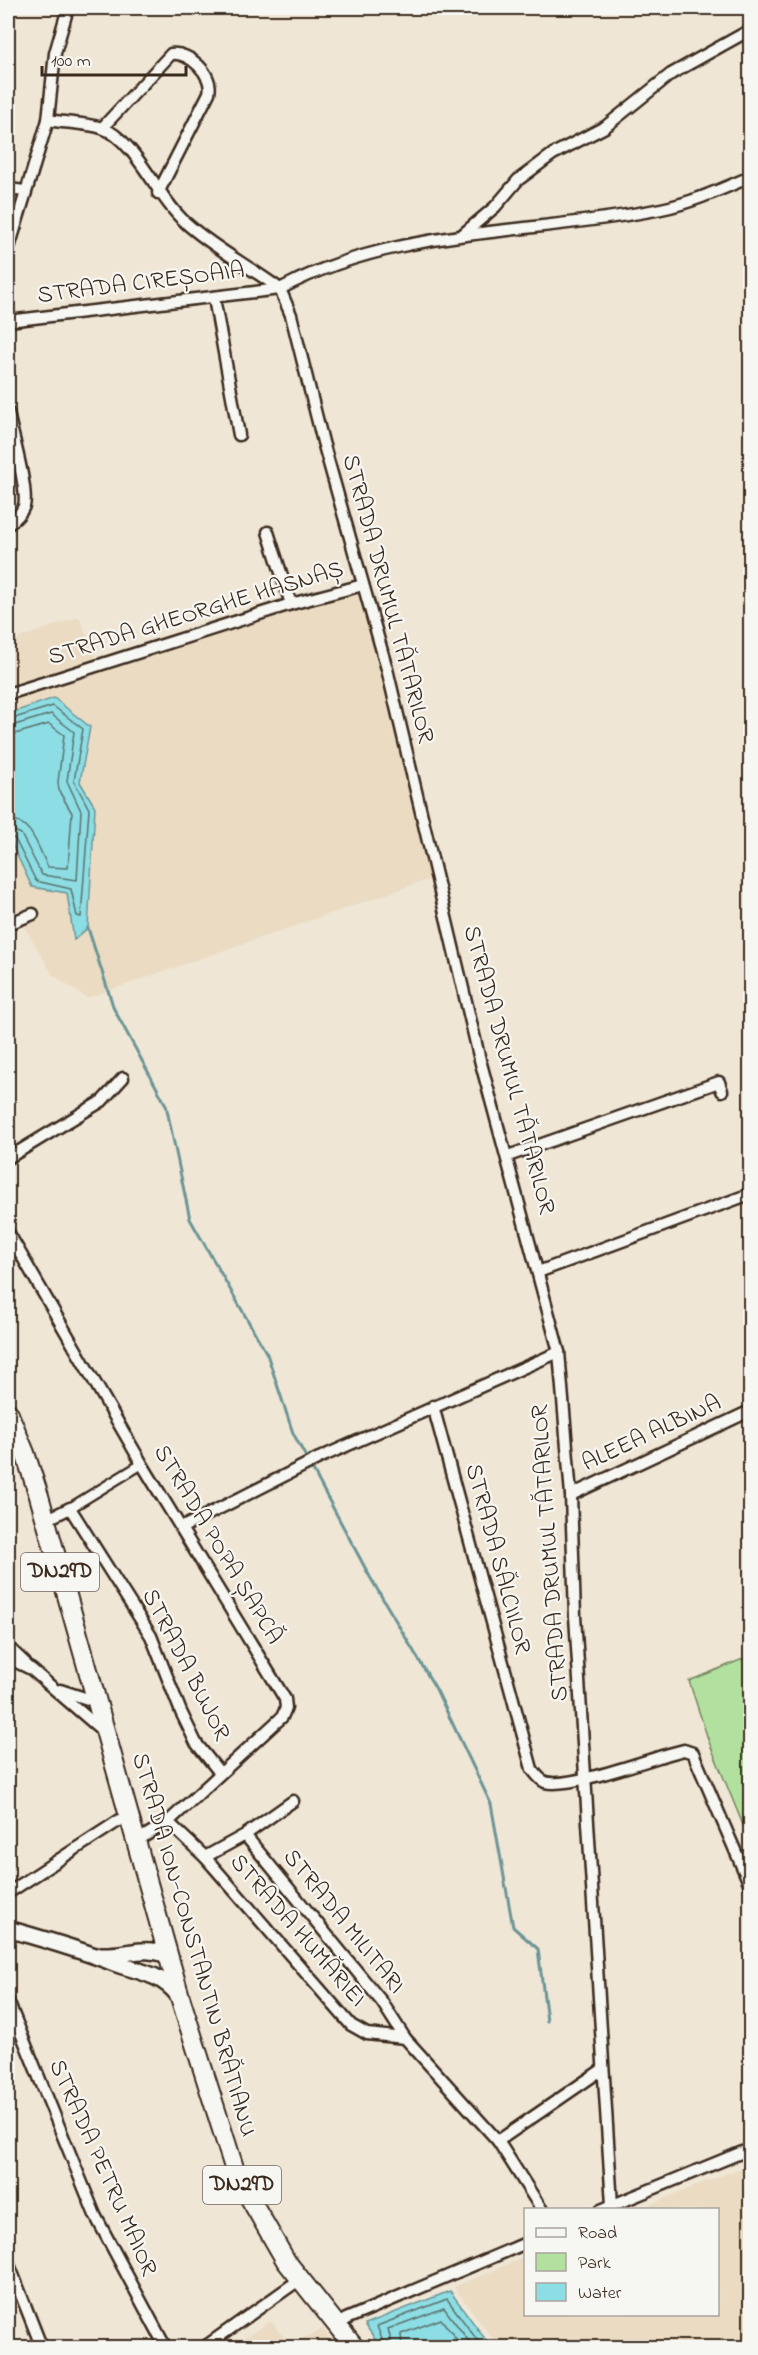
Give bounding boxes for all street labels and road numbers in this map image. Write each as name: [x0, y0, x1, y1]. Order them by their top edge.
street label: STRADA CIREȘOAIA: [35, 254, 247, 314]
street label: STRADA DRUMUL TĂTARILOR: [332, 451, 443, 748]
street label: STRADA GHEORGHE HASNAȘ: [44, 552, 348, 676]
street label: STRADA DRUMUL TĂTARILOR: [453, 922, 564, 1219]
street label: ALEEA ALBINA: [577, 1386, 727, 1482]
street label: STRADA DRUMUL TĂTARILOR: [523, 1403, 579, 1703]
street label: STRADA POPA ȘAPCĂ: [143, 1438, 291, 1652]
street label: STRADA SĂLCIILOR: [455, 1460, 539, 1659]
road number: DN29D: [21, 1553, 99, 1591]
street label: STRADA BUJOR: [132, 1583, 239, 1748]
street label: STRADA ION-CONSTANTIN BRĂTIANU: [121, 1749, 265, 2141]
street label: STRADA MILITARI: [273, 1842, 413, 2002]
street label: STRADA HUMĂRIEI: [220, 1847, 374, 2015]
street label: STRADA PETRU MAIOR: [39, 2054, 166, 2282]
road number: DN29D: [203, 2166, 281, 2204]

